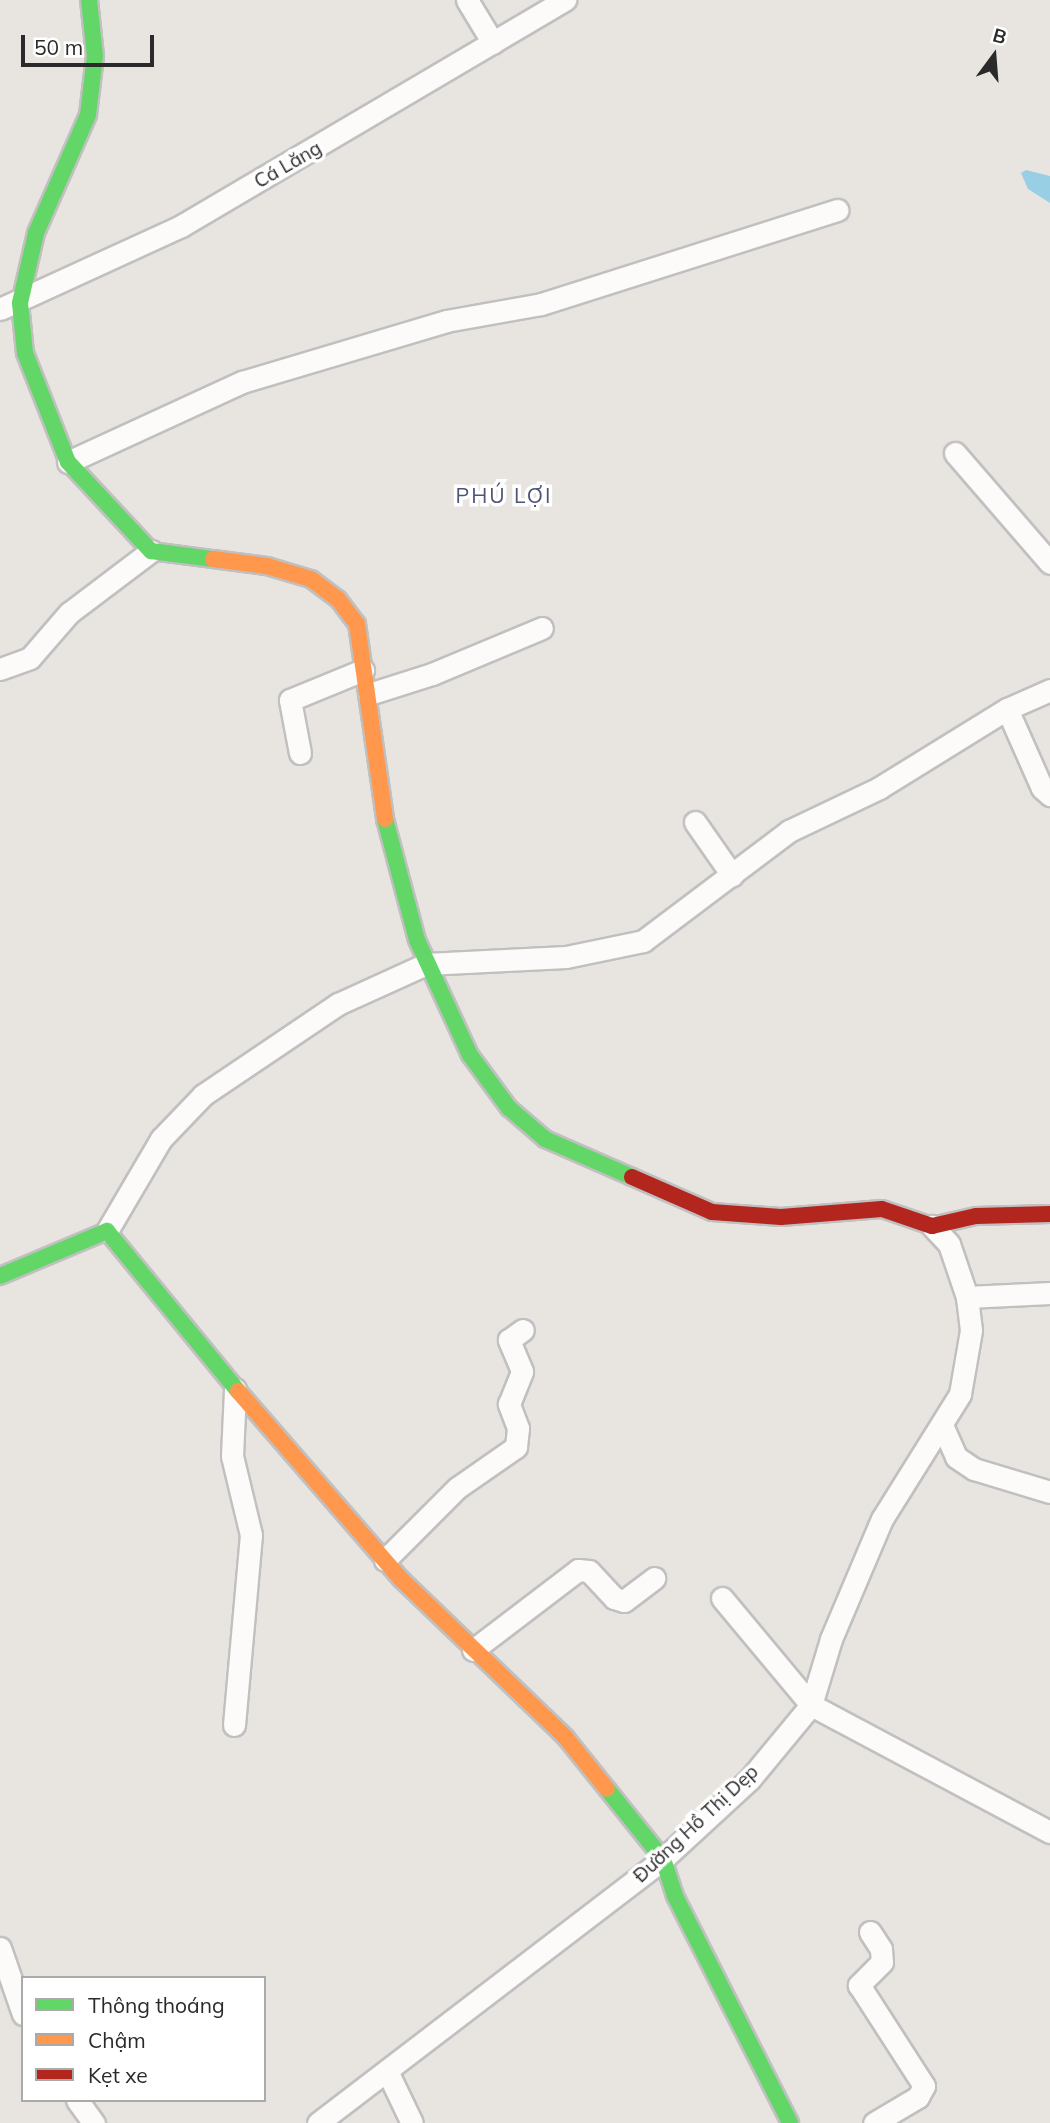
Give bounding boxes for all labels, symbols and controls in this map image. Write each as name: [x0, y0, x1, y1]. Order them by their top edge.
scale bar: [24, 21, 158, 65]
north arrow: [959, 21, 1029, 91]
text: B: [990, 22, 1009, 49]
text: 50 m: [34, 34, 83, 60]
street label: Cá Lăng: [250, 137, 326, 193]
district label: PHÚ LỢI: [456, 482, 552, 508]
street label: Đường Hồ Thị Dẹp: [629, 1760, 763, 1888]
legend: [21, 1976, 266, 2102]
text: Thông thoáng: [88, 1992, 225, 2018]
text: Chậm: [88, 2027, 146, 2053]
text: Kẹt xe: [88, 2062, 148, 2088]

